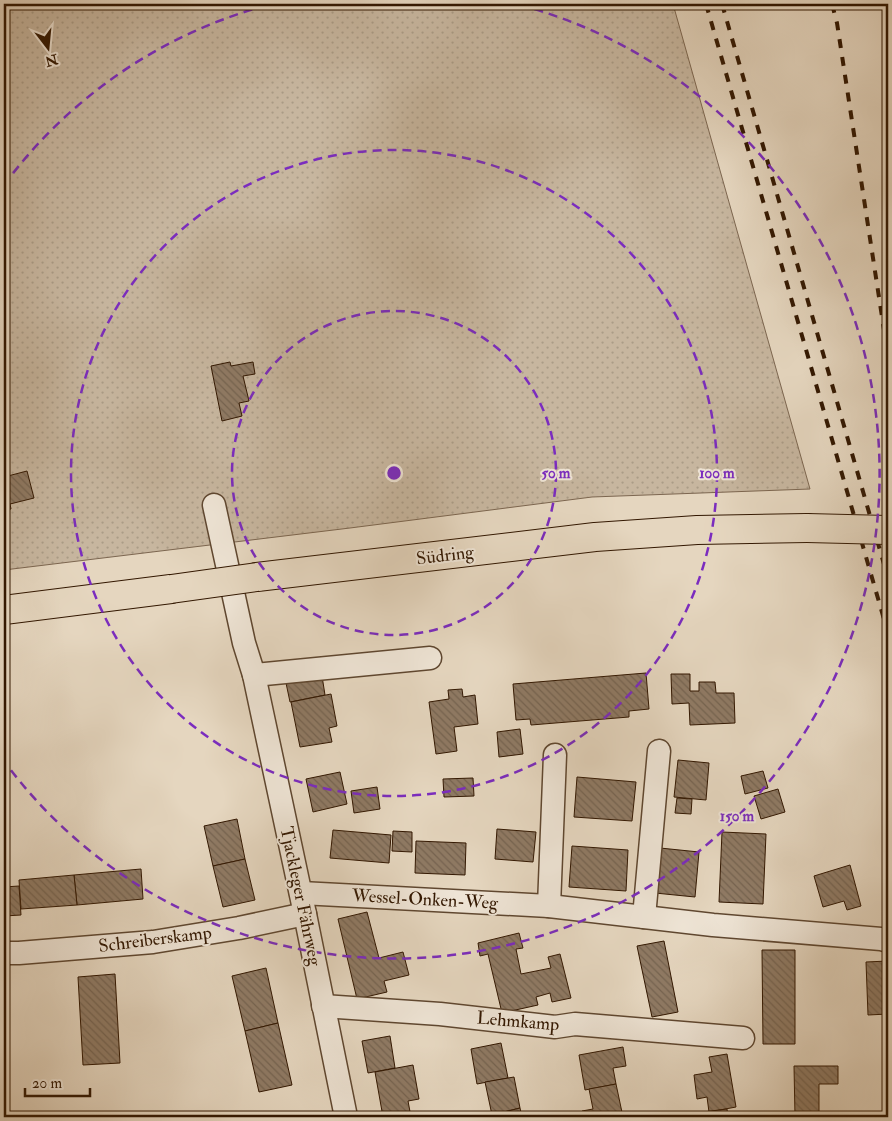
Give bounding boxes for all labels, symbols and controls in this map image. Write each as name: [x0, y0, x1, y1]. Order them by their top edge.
north arrow: [22, 22, 72, 72]
text: N: [43, 50, 61, 70]
centre of rings: [385, 464, 403, 482]
text: 50 m: [542, 464, 571, 483]
text: 100 m: [699, 464, 735, 483]
street label: Südring: [415, 540, 476, 570]
text: 150 m: [720, 807, 754, 826]
street label: Tjackleger Fährweg: [275, 824, 327, 969]
street label: Wessel-Onken-Weg: [350, 884, 500, 915]
street label: Schreiberskamp: [97, 921, 213, 958]
street label: Lehmkamp: [476, 1006, 560, 1037]
scale bar: [25, 1066, 90, 1098]
text: 20 m: [32, 1074, 62, 1093]

